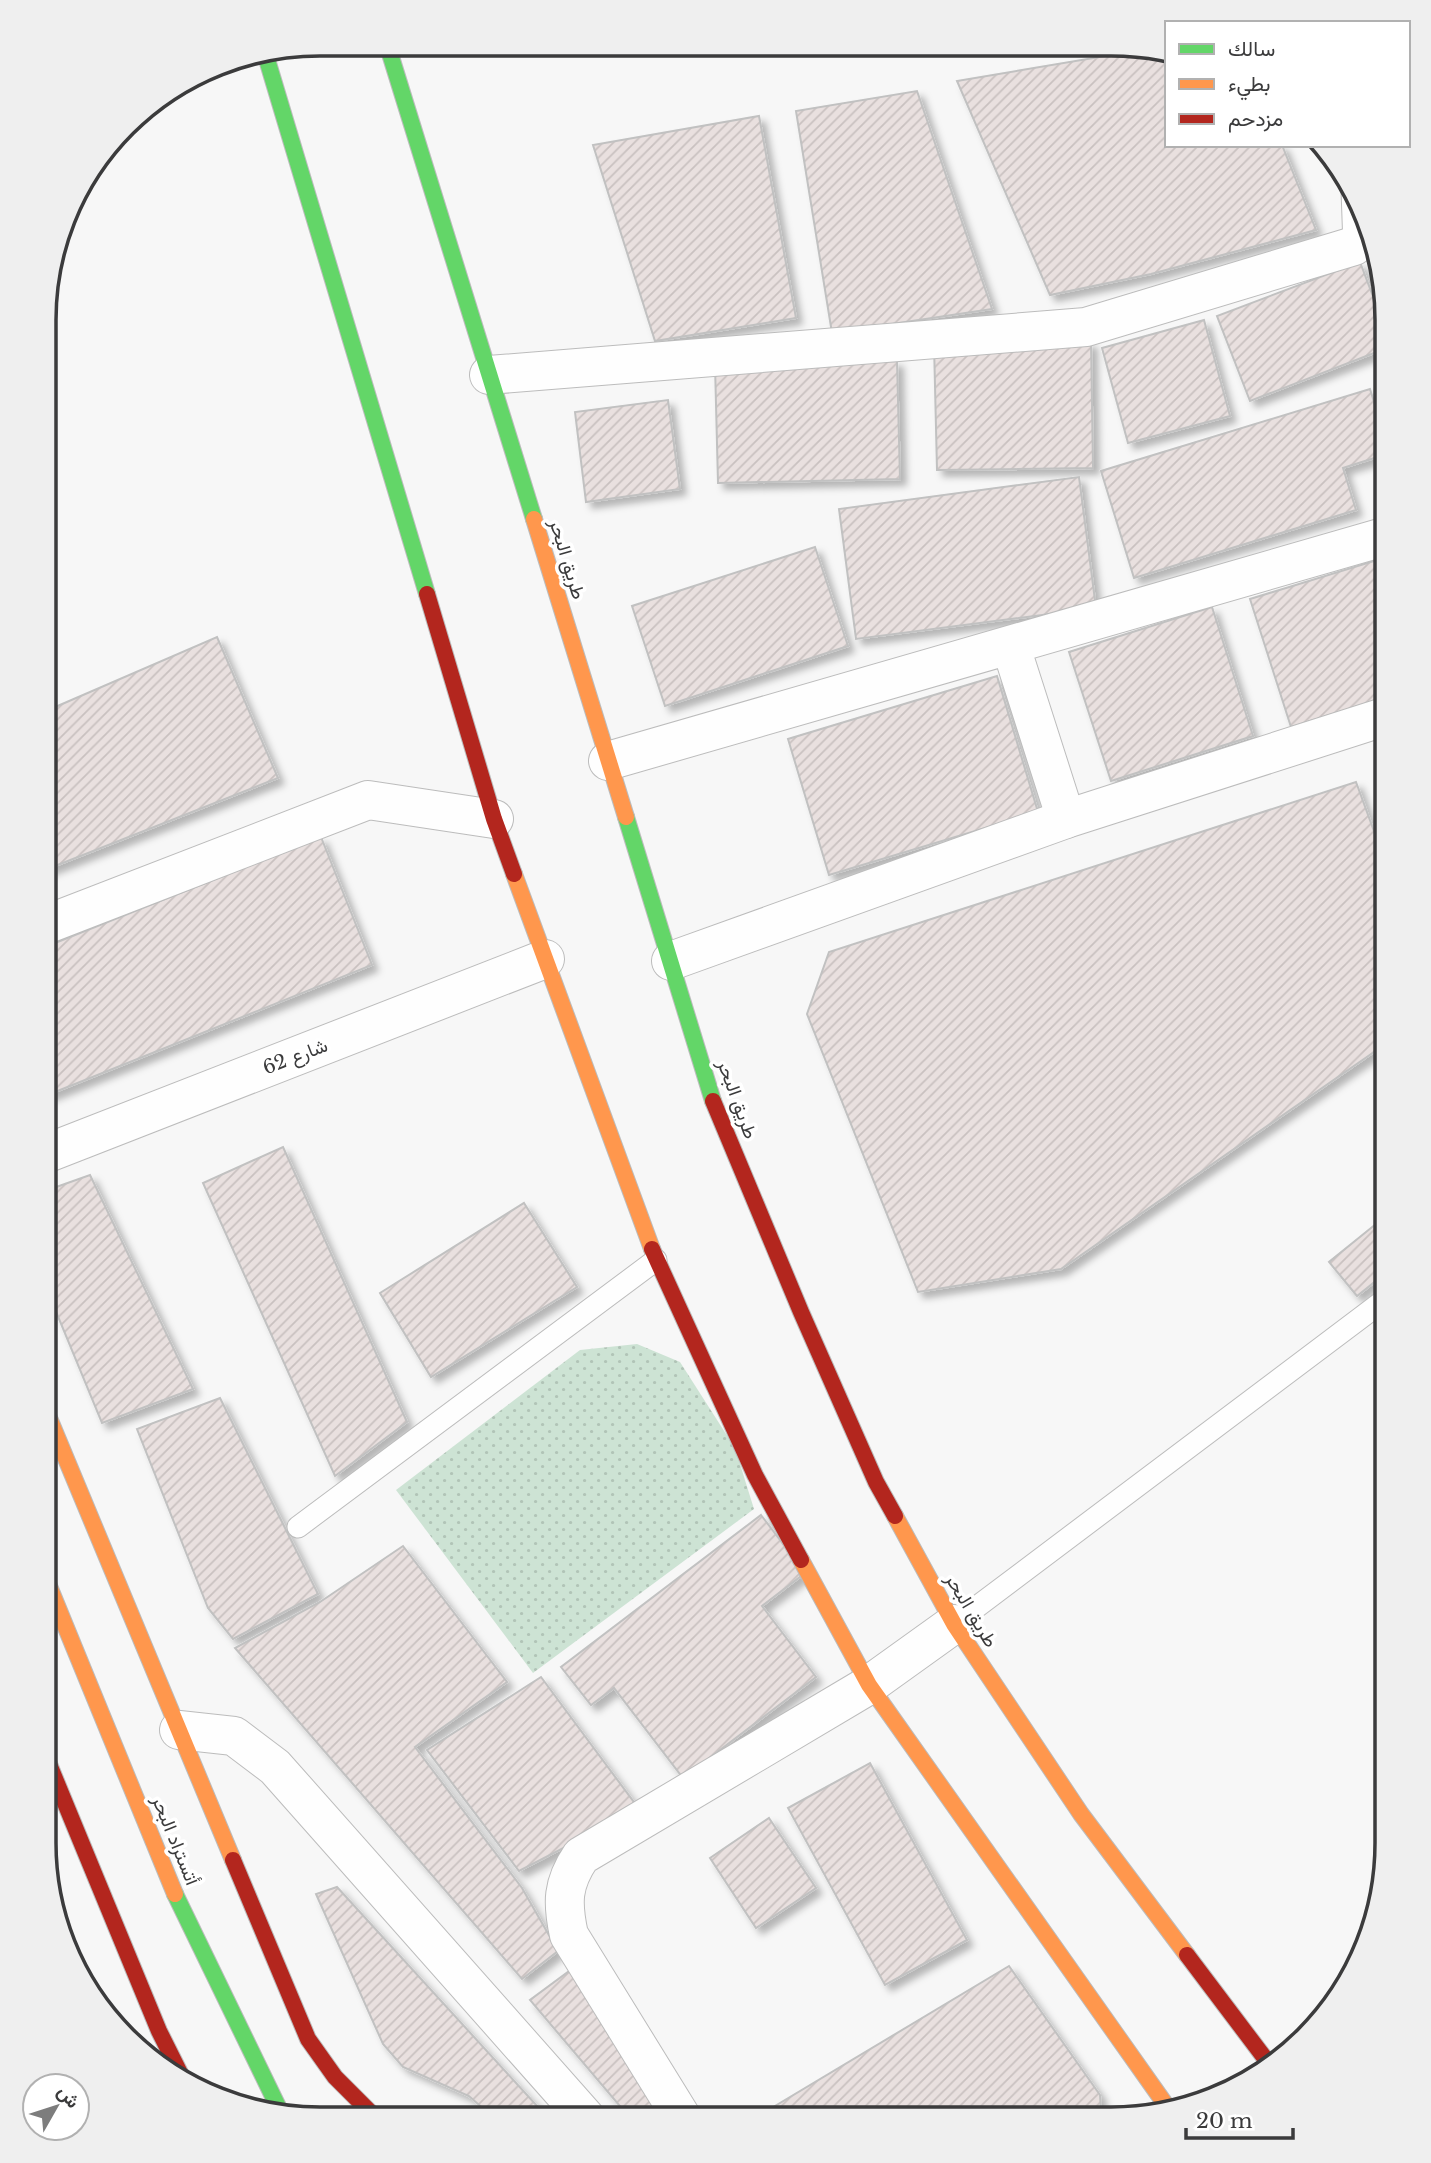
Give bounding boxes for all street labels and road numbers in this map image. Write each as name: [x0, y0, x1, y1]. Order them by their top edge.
street label: طريق البحر: [544, 515, 591, 602]
street label: شارع 62: [260, 1034, 331, 1080]
street label: طريق البحر: [712, 1056, 762, 1142]
street label: طريق البحر: [940, 1568, 1003, 1652]
street label: أتستراد البحر: [147, 1791, 204, 1888]

